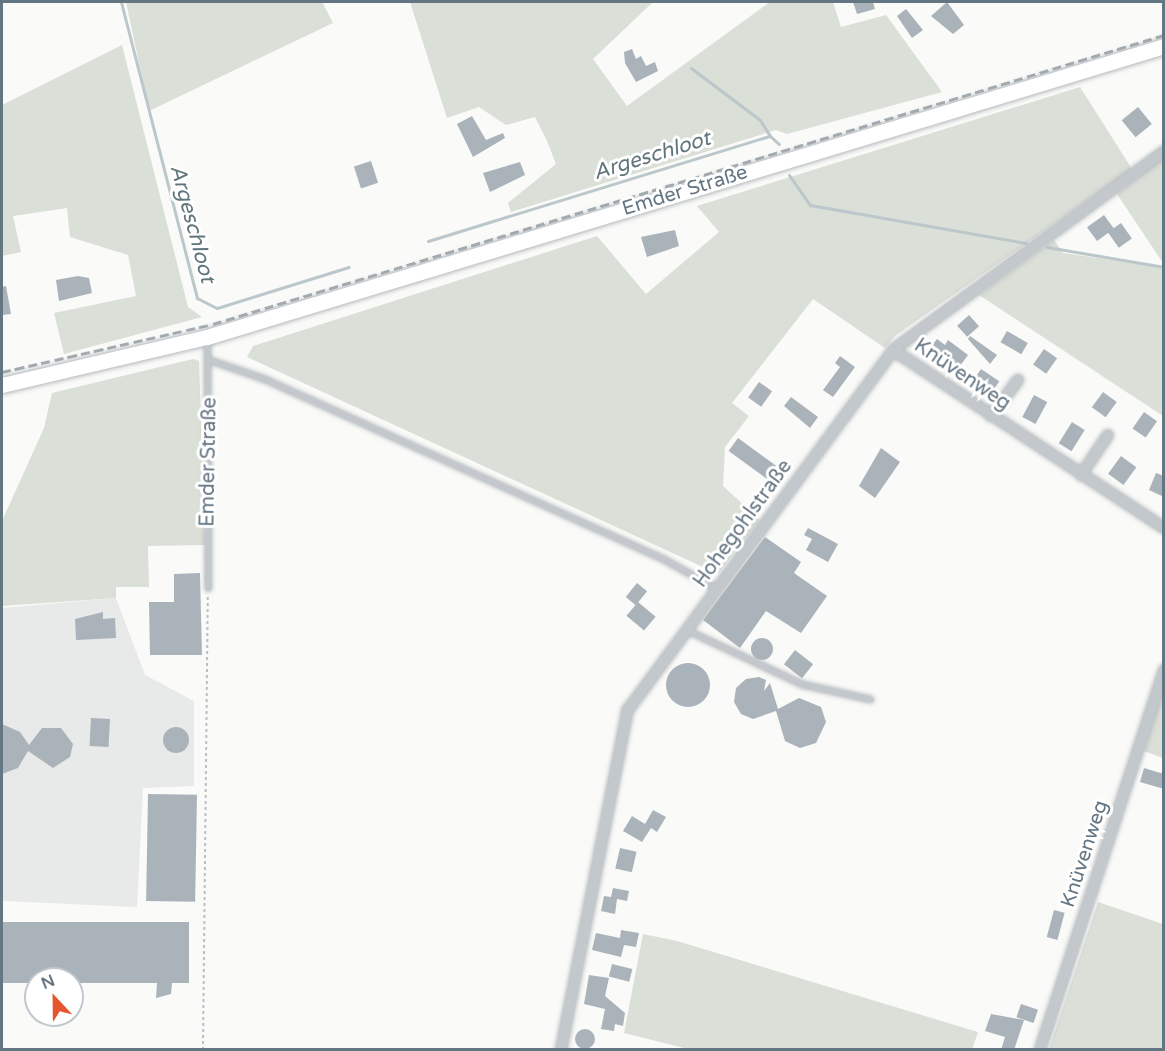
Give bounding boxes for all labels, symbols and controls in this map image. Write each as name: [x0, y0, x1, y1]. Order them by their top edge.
water label: Argeschloot: [590, 126, 714, 186]
street label: Emder Straße: [619, 161, 751, 221]
water label: Argeschloot: [164, 162, 220, 286]
street label: Knüvenweg: [909, 334, 1015, 416]
street label: Emder Straße: [196, 397, 222, 527]
street label: Hohegohlstraße: [689, 455, 797, 593]
street label: Knüvenweg: [1056, 797, 1114, 911]
north arrow: [24, 967, 84, 1027]
text: N: [38, 970, 58, 994]

